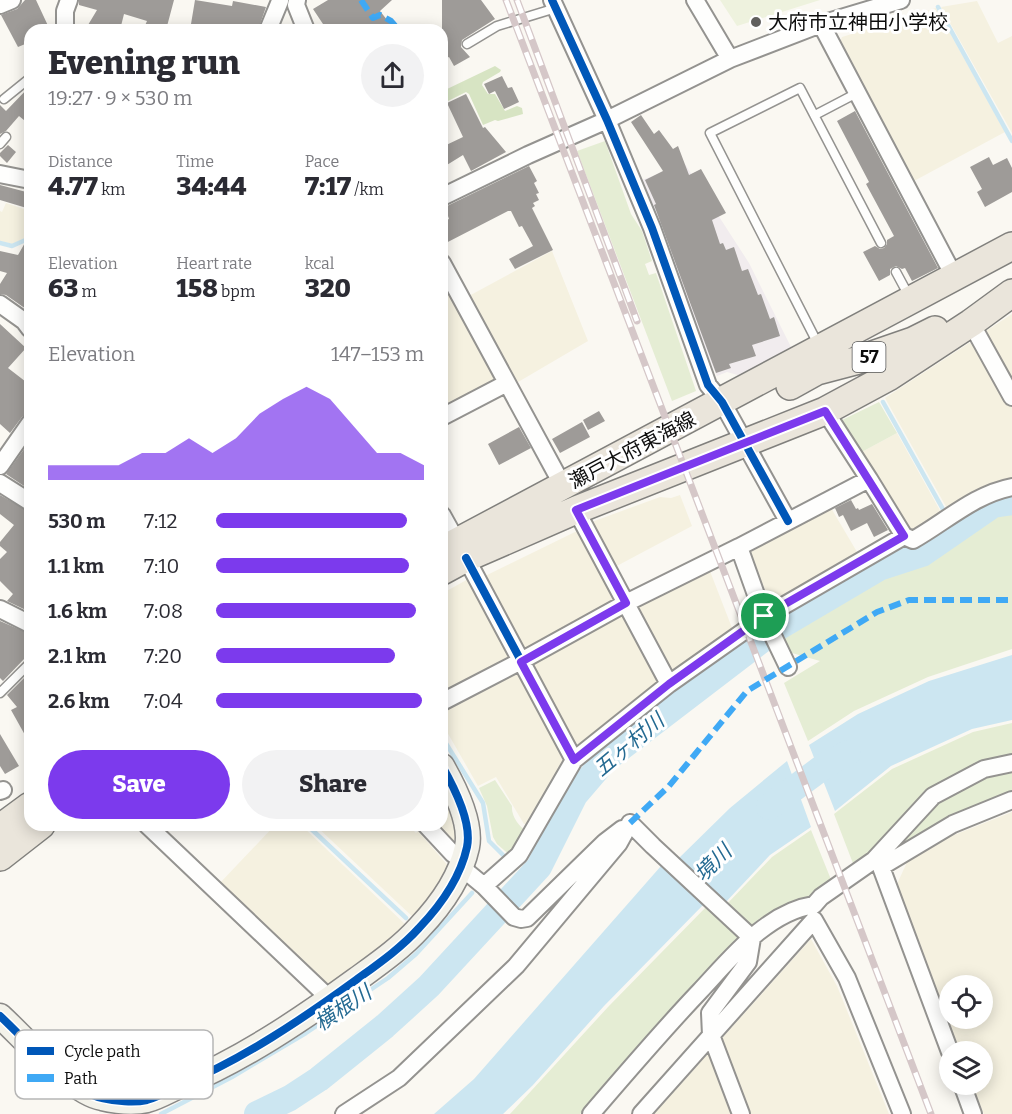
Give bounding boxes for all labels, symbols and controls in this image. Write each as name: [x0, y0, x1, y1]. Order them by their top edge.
place label: 大府市立神田小学校: [768, 10, 948, 34]
marker: 大府市立神田小学校: [749, 15, 763, 29]
text: Evening run: [48, 43, 240, 83]
button: share: [361, 44, 424, 107]
text: 19:27 · 9 × 530 m: [48, 86, 192, 110]
text: Distance: [48, 152, 113, 171]
text: Time: [176, 152, 214, 171]
text: Pace: [305, 152, 339, 171]
text: 4.77: [48, 171, 98, 202]
text: 34:44: [176, 171, 246, 202]
text: 7:17: [305, 171, 351, 202]
text: km: [98, 180, 125, 199]
text: /km: [351, 180, 384, 199]
text: Elevation: [48, 254, 118, 273]
text: Heart rate: [176, 254, 252, 273]
text: kcal: [305, 254, 334, 273]
text: 63: [48, 273, 78, 304]
text: 158: [176, 273, 218, 304]
text: 320: [305, 273, 351, 304]
text: m: [78, 282, 97, 301]
text: bpm: [218, 282, 255, 301]
text: Elevation: [48, 342, 135, 366]
text: 147–153 m: [331, 342, 424, 366]
road number: 57: [852, 342, 886, 372]
street label: 瀬戸大府東海線: [565, 407, 699, 493]
text: 530 m: [48, 509, 105, 533]
text: 7:12: [144, 509, 177, 533]
text: 1.1 km: [48, 554, 104, 578]
text: 7:10: [144, 554, 179, 578]
pin: [738, 590, 789, 641]
text: 1.6 km: [48, 599, 107, 623]
text: 7:08: [144, 599, 183, 623]
icon: arrive: [747, 599, 780, 632]
text: 2.1 km: [48, 644, 106, 668]
text: 7:20: [144, 644, 182, 668]
text: 2.6 km: [48, 689, 110, 713]
text: 7:04: [144, 689, 183, 713]
water label: 五ヶ村川: [588, 707, 671, 782]
button: Save: [48, 750, 230, 819]
button: Share: [242, 750, 424, 819]
water label: 境川: [689, 838, 738, 887]
map controls: [939, 975, 993, 1095]
button: locate: [939, 975, 993, 1029]
water label: 横根川: [310, 978, 378, 1036]
legend: [15, 1030, 213, 1099]
button: layers: [939, 1041, 993, 1095]
text: Cycle path: [64, 1042, 140, 1061]
text: Path: [64, 1069, 98, 1088]

